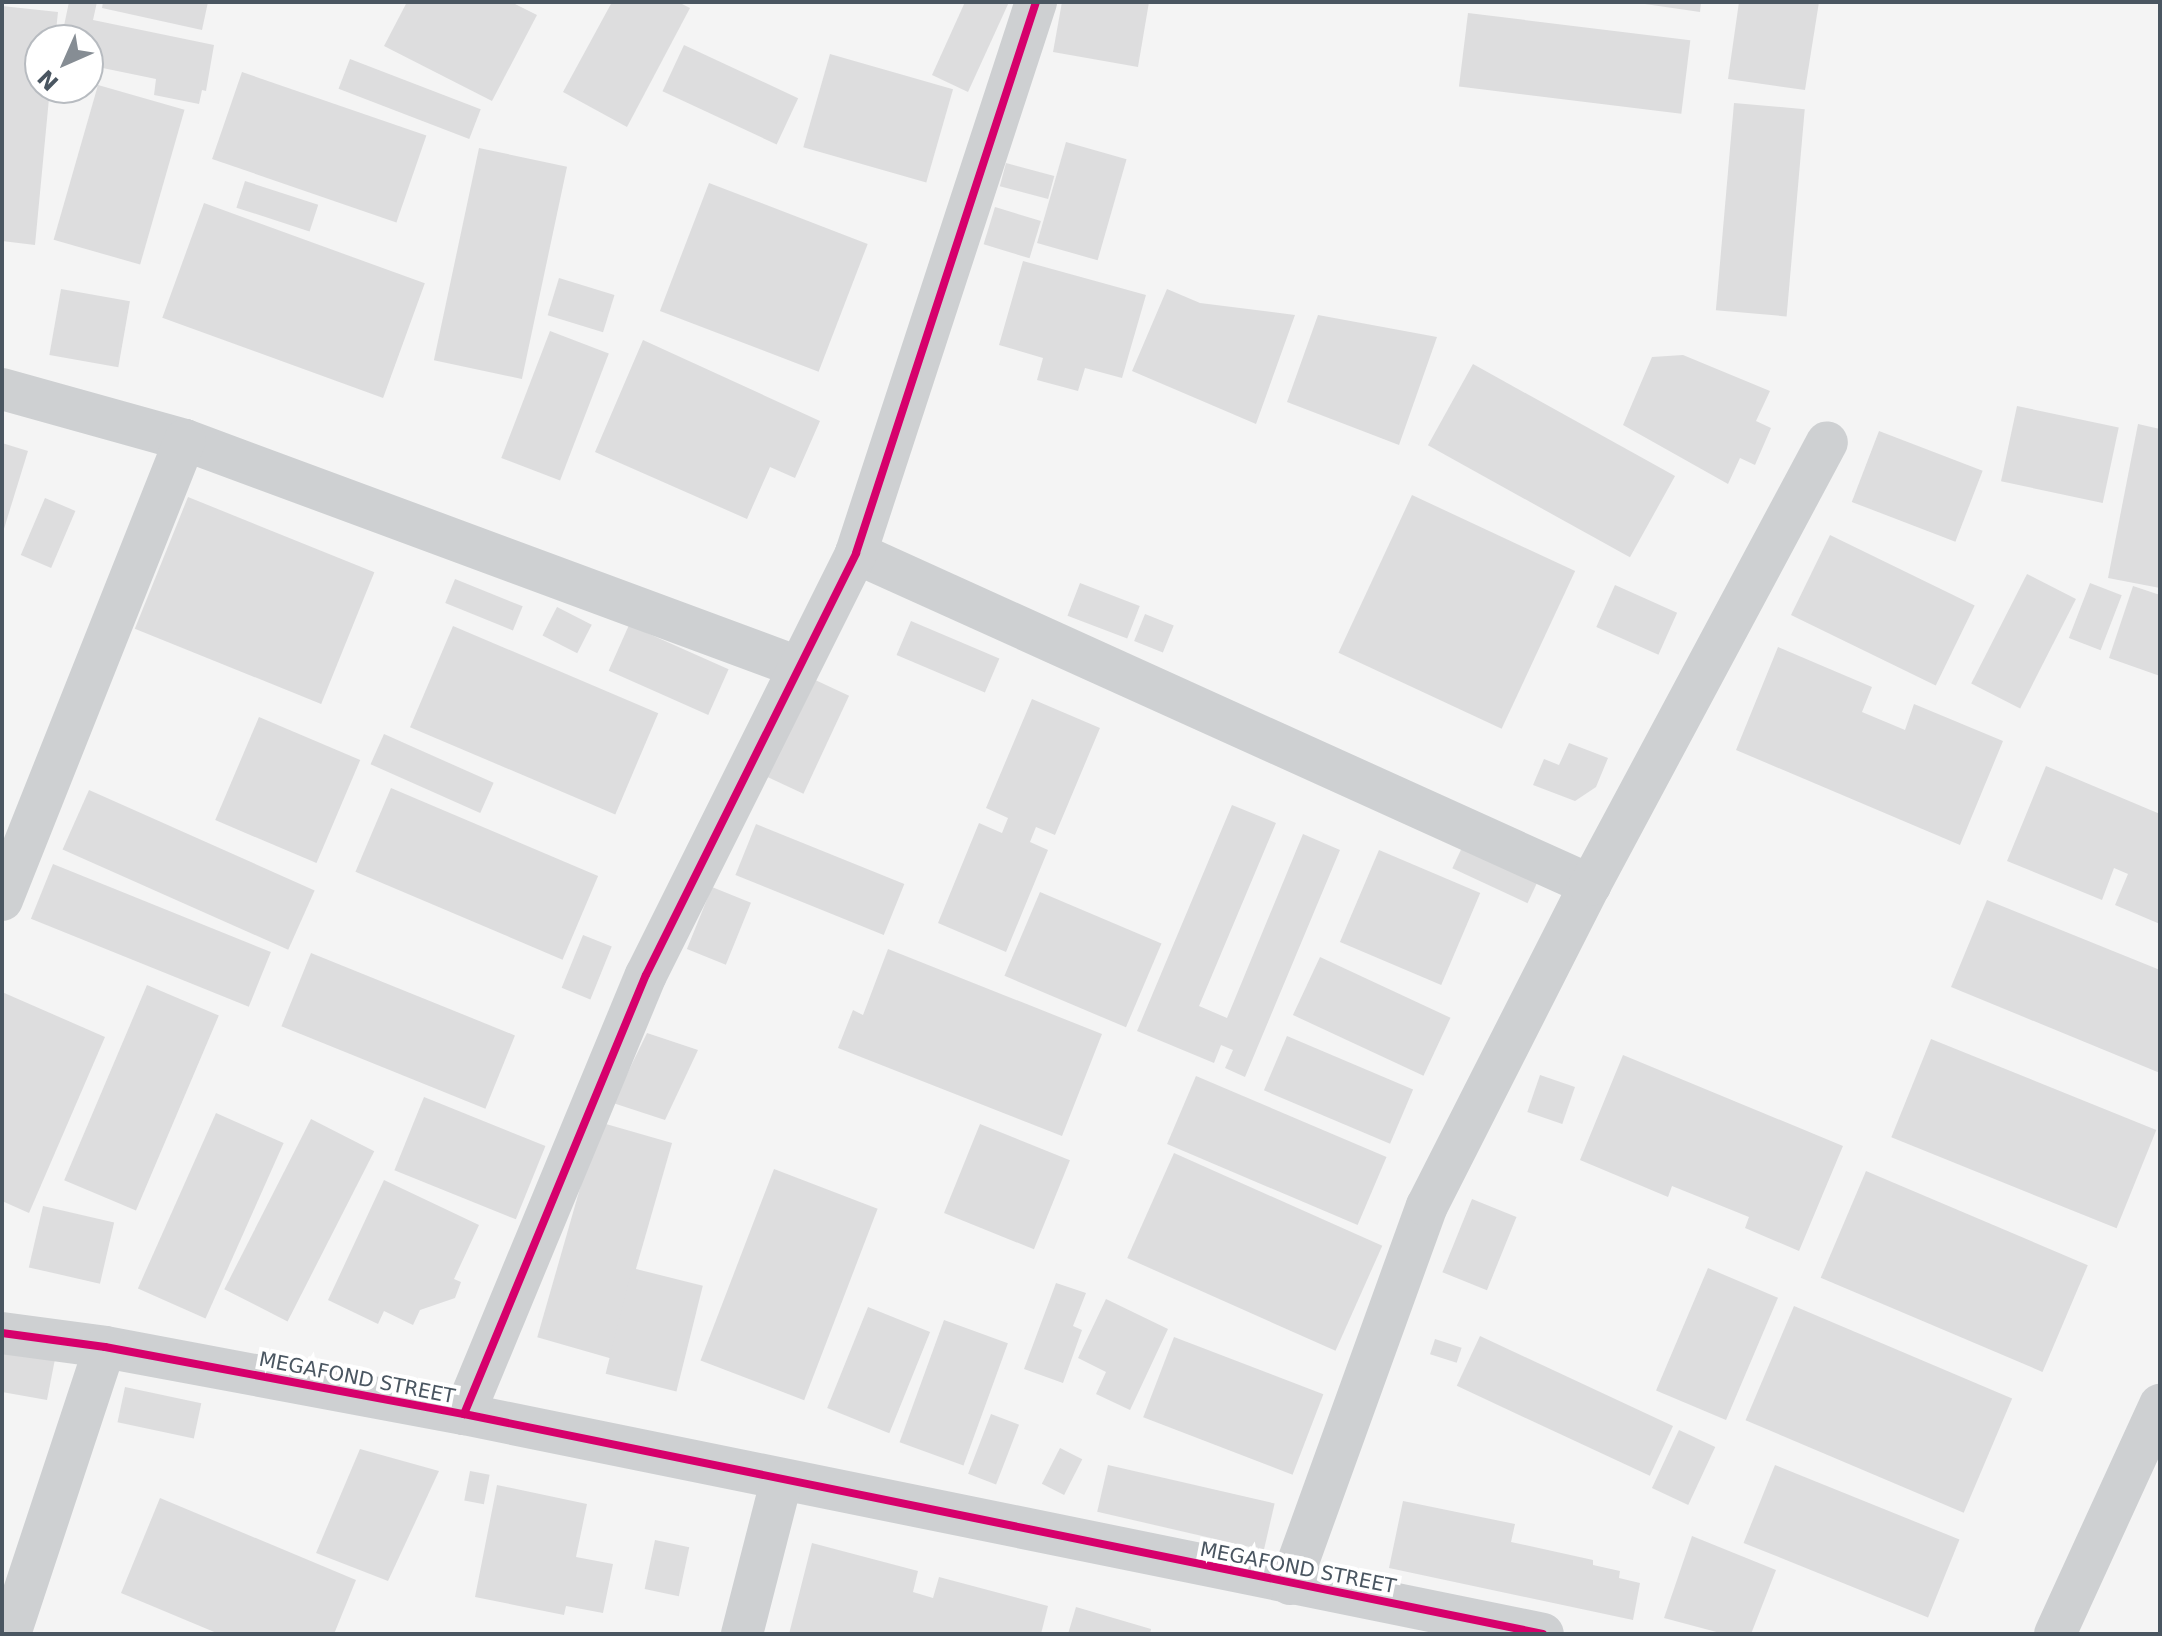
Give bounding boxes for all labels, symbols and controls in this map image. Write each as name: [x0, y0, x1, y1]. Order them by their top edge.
north arrow: [24, 24, 104, 104]
text: N: [33, 65, 63, 95]
street label: MEGAFOND STREET: [257, 1347, 457, 1409]
street label: MEGAFOND STREET: [1198, 1537, 1398, 1599]

